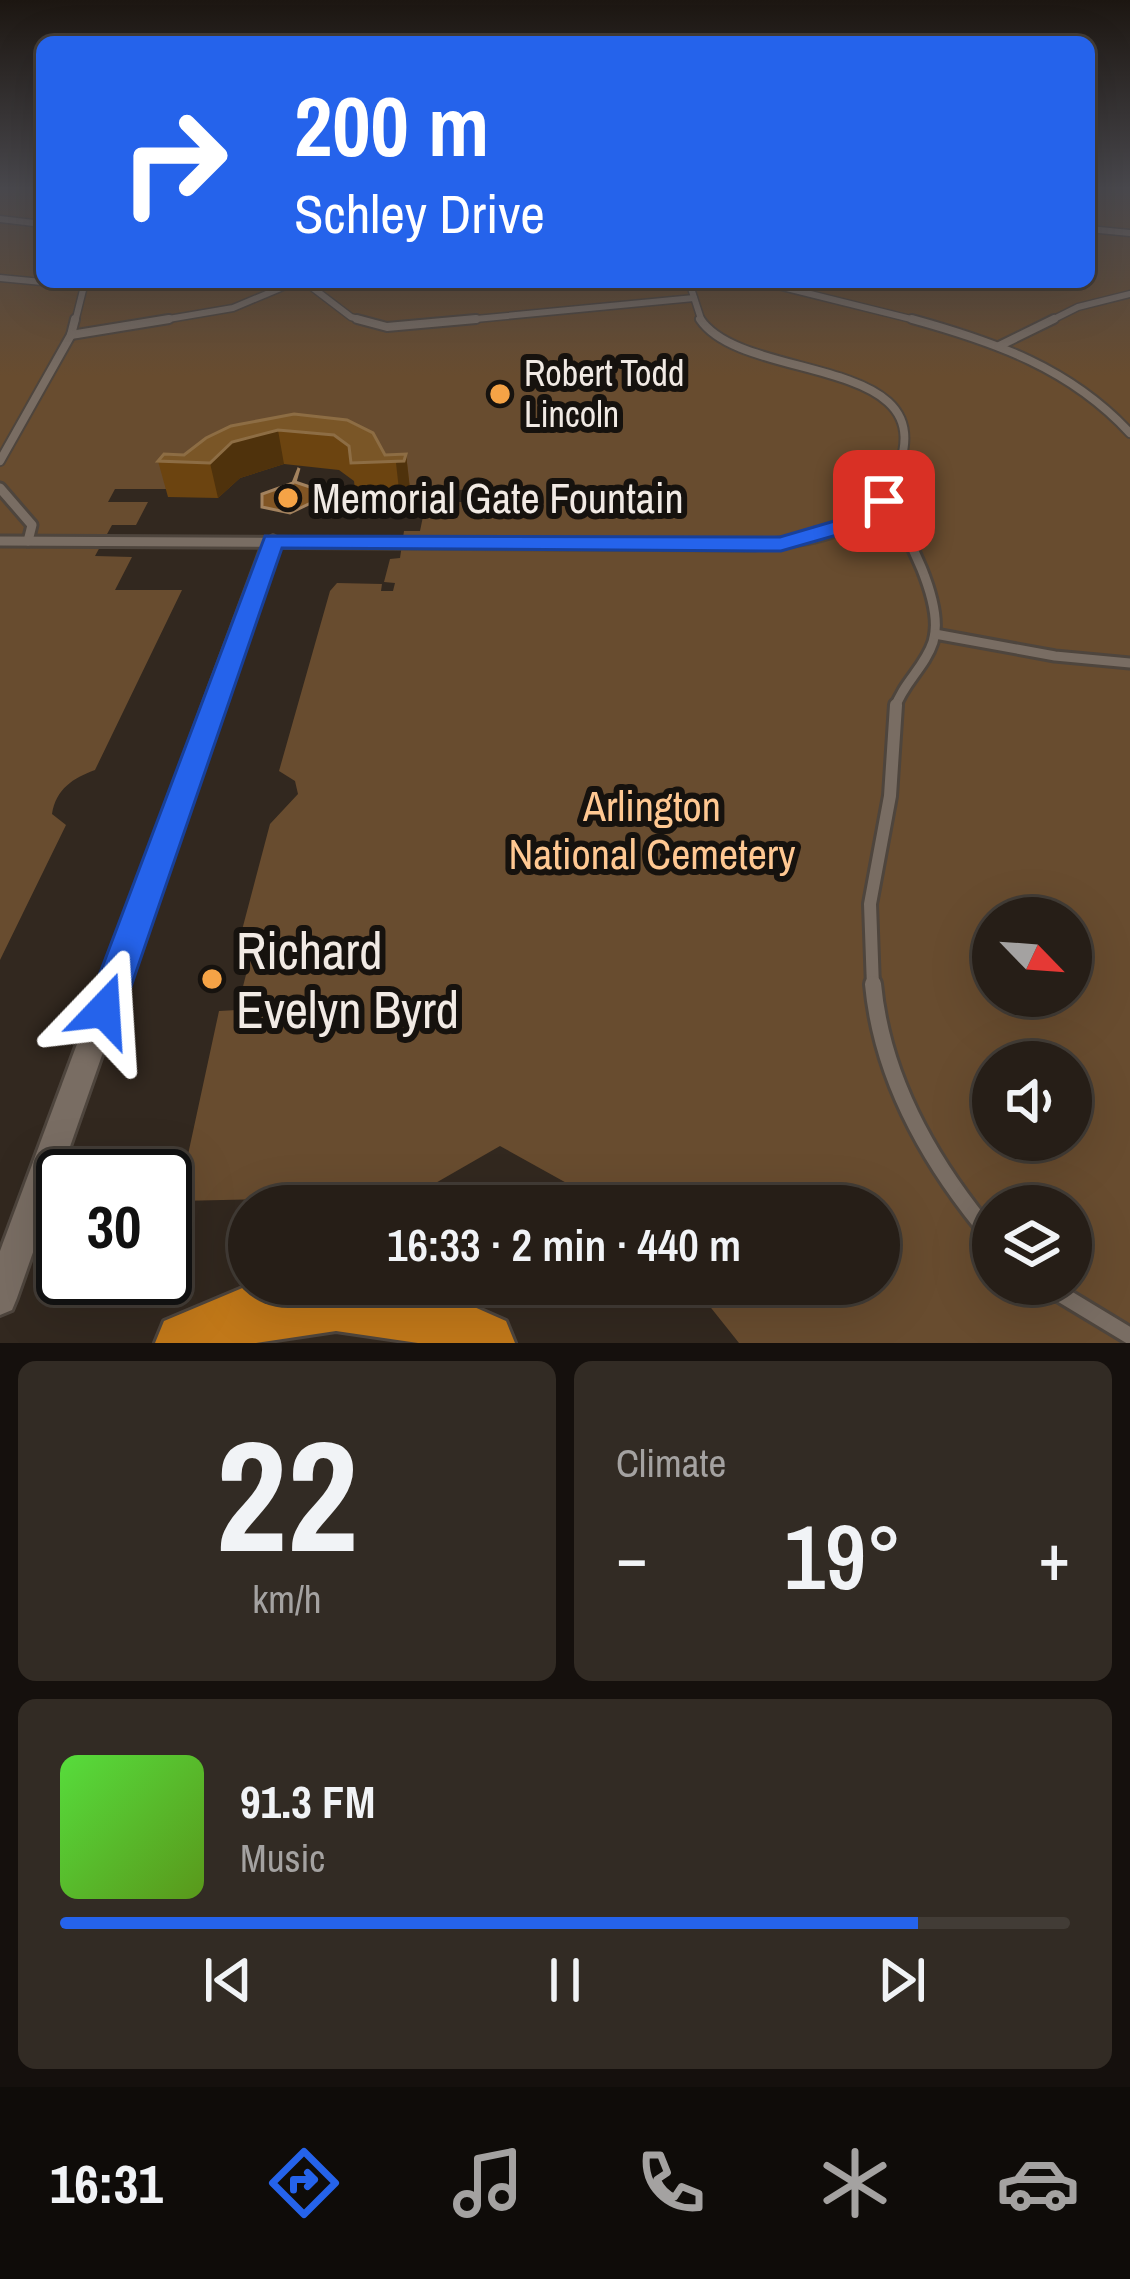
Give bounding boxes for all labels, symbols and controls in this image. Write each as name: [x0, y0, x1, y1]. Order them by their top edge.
text: 200 m: [294, 69, 489, 182]
icon: right: [96, 84, 252, 240]
text: Schley Drive: [294, 177, 545, 250]
place label: Robert Todd Lincoln: [524, 349, 684, 438]
marker: Robert Todd Lincoln: [487, 381, 513, 407]
pin: [833, 450, 935, 552]
icon: arrive: [851, 468, 917, 534]
place label: Memorial Gate Fountain: [312, 470, 684, 526]
marker: Memorial Gate Fountain: [275, 485, 301, 511]
park label: Arlington National Cemetery: [508, 778, 796, 882]
north arrow: [972, 897, 1092, 1017]
map controls: [972, 897, 1092, 1305]
place label: Richard Evelyn Byrd: [236, 916, 459, 1044]
position arrow: [41, 947, 167, 1073]
marker: Richard Evelyn Byrd: [199, 966, 225, 992]
button: sound: [972, 1041, 1092, 1161]
speed limit sign: 30: [36, 1149, 192, 1305]
button: layers: [972, 1185, 1092, 1305]
text: 16:33 · 2 min · 440 m: [387, 1214, 741, 1275]
text: 22: [216, 1390, 358, 1600]
text: Climate: [616, 1437, 726, 1489]
text: 19°: [784, 1496, 902, 1617]
text: −: [616, 1512, 648, 1601]
text: +: [1038, 1512, 1070, 1601]
text: km/h: [252, 1573, 322, 1625]
text: 91.3 FM: [240, 1771, 375, 1832]
text: Music: [240, 1832, 325, 1884]
icon: previous: [195, 1947, 261, 2013]
icon: pause: [532, 1947, 598, 2013]
icon: next: [869, 1947, 935, 2013]
icon: directions: [262, 2141, 346, 2225]
icon: music: [446, 2141, 530, 2225]
icon: phone: [629, 2141, 713, 2225]
icon: climate: [813, 2141, 897, 2225]
icon: car: [996, 2141, 1080, 2225]
text: 16:31: [50, 2147, 163, 2220]

